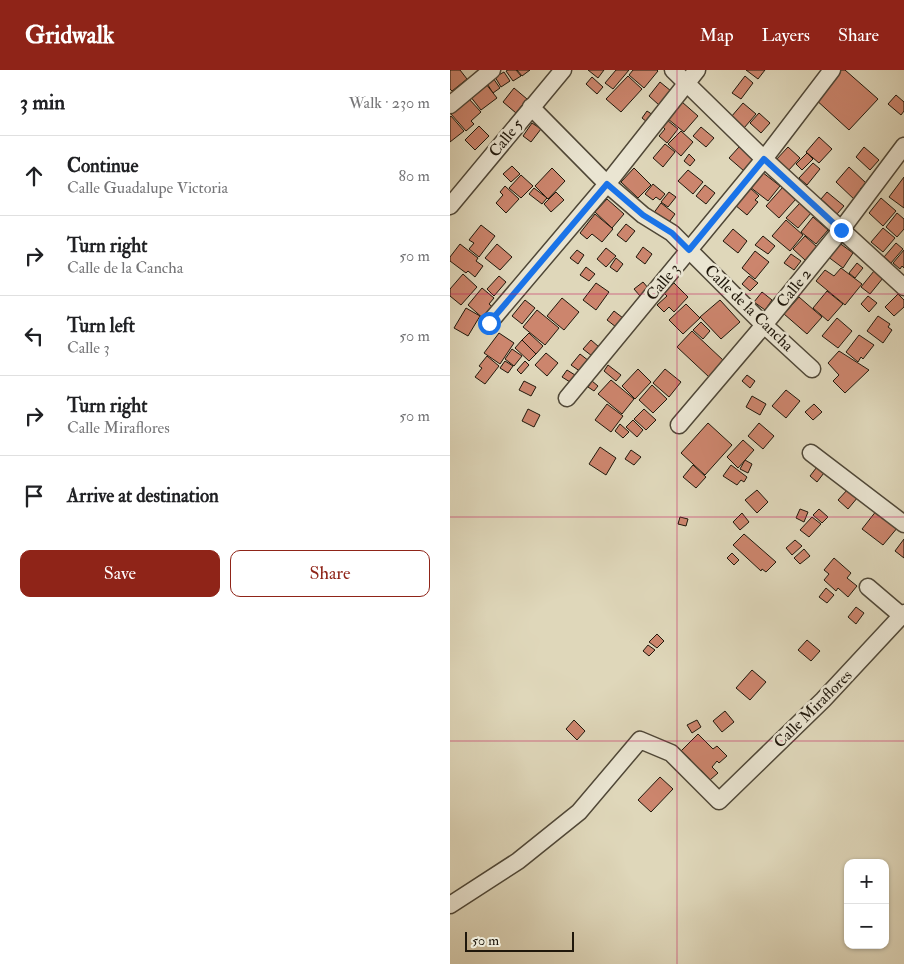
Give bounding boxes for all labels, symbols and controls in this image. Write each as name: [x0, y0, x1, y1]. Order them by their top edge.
text: Gridwalk: [25, 20, 114, 51]
text: Map: [700, 24, 734, 47]
text: Layers: [762, 24, 810, 47]
text: Share: [838, 24, 879, 47]
text: 3 min: [20, 89, 65, 116]
text: Walk · 230 m: [349, 93, 430, 113]
street label: Calle 5: [485, 115, 527, 161]
text: Continue: [67, 154, 138, 178]
icon: ahead: [20, 162, 48, 190]
text: 80 m: [399, 166, 430, 186]
text: Calle Guadalupe Victoria: [67, 178, 228, 198]
route end: [830, 219, 853, 242]
text: Turn right: [67, 234, 147, 258]
icon: right: [20, 242, 48, 270]
text: 50 m: [399, 246, 430, 266]
text: Calle de la Cancha: [67, 258, 183, 278]
street label: Calle 3: [642, 259, 684, 305]
street label: Calle de la Cancha: [700, 260, 798, 356]
street label: Calle 2: [772, 264, 816, 312]
route start: [478, 312, 501, 335]
text: Turn left: [67, 314, 135, 338]
icon: left: [20, 322, 48, 350]
text: 50 m: [399, 326, 430, 346]
text: Calle 3: [67, 338, 110, 358]
text: Turn right: [67, 394, 147, 418]
icon: right: [20, 402, 48, 430]
text: 50 m: [399, 406, 430, 426]
text: Calle Miraflores: [67, 418, 170, 438]
icon: arrive: [20, 482, 48, 510]
text: Arrive at destination: [67, 484, 219, 508]
button: Save: [20, 550, 220, 597]
button: Share: [230, 550, 430, 597]
street label: Calle Miraflores: [770, 666, 856, 752]
map controls: [844, 859, 889, 949]
button: +: [844, 859, 889, 904]
button: −: [844, 904, 889, 949]
scale bar: [465, 929, 574, 952]
text: 50 m: [472, 932, 499, 949]

